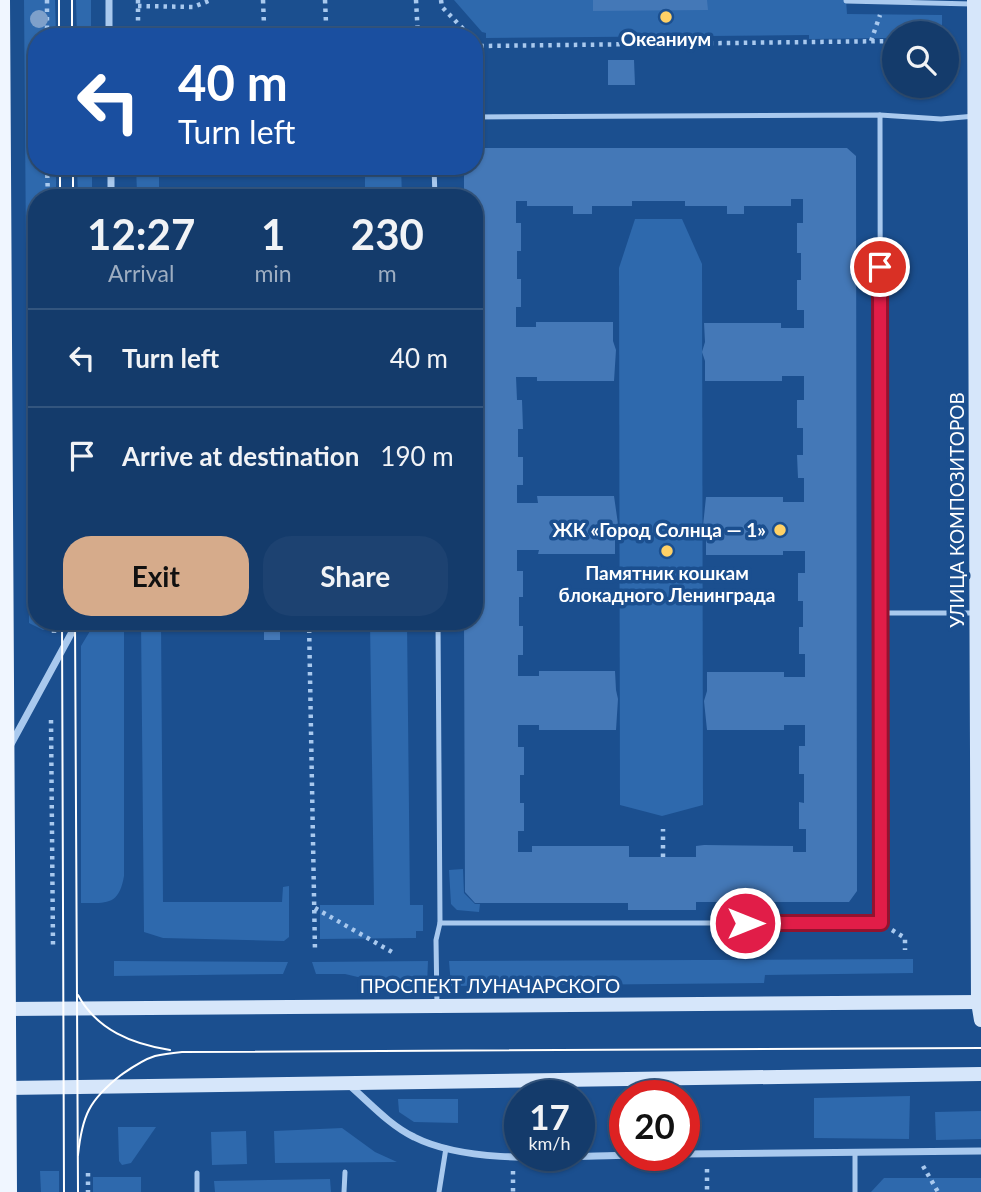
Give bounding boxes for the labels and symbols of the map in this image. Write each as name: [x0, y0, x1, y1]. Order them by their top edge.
marker: Океаниум: [658, 9, 674, 25]
place label: Океаниум: [621, 27, 711, 50]
pin: [850, 237, 910, 297]
street label: УЛИЦА КОМПОЗИТОРОВ: [945, 392, 968, 628]
place label: ЖК «Город Солнца — 1»: [552, 518, 766, 541]
marker: ЖК «Город Солнца — 1»: [772, 522, 788, 538]
marker: Памятник кошкам блокадного Ленинграда: [659, 543, 675, 559]
place label: Памятник кошкам блокадного Ленинграда: [558, 561, 776, 606]
position arrow: [708, 886, 782, 960]
street label: ПРОСПЕКТ ЛУНАЧАРСКОГО: [360, 974, 620, 997]
speed limit sign: 20: [609, 1080, 700, 1171]

